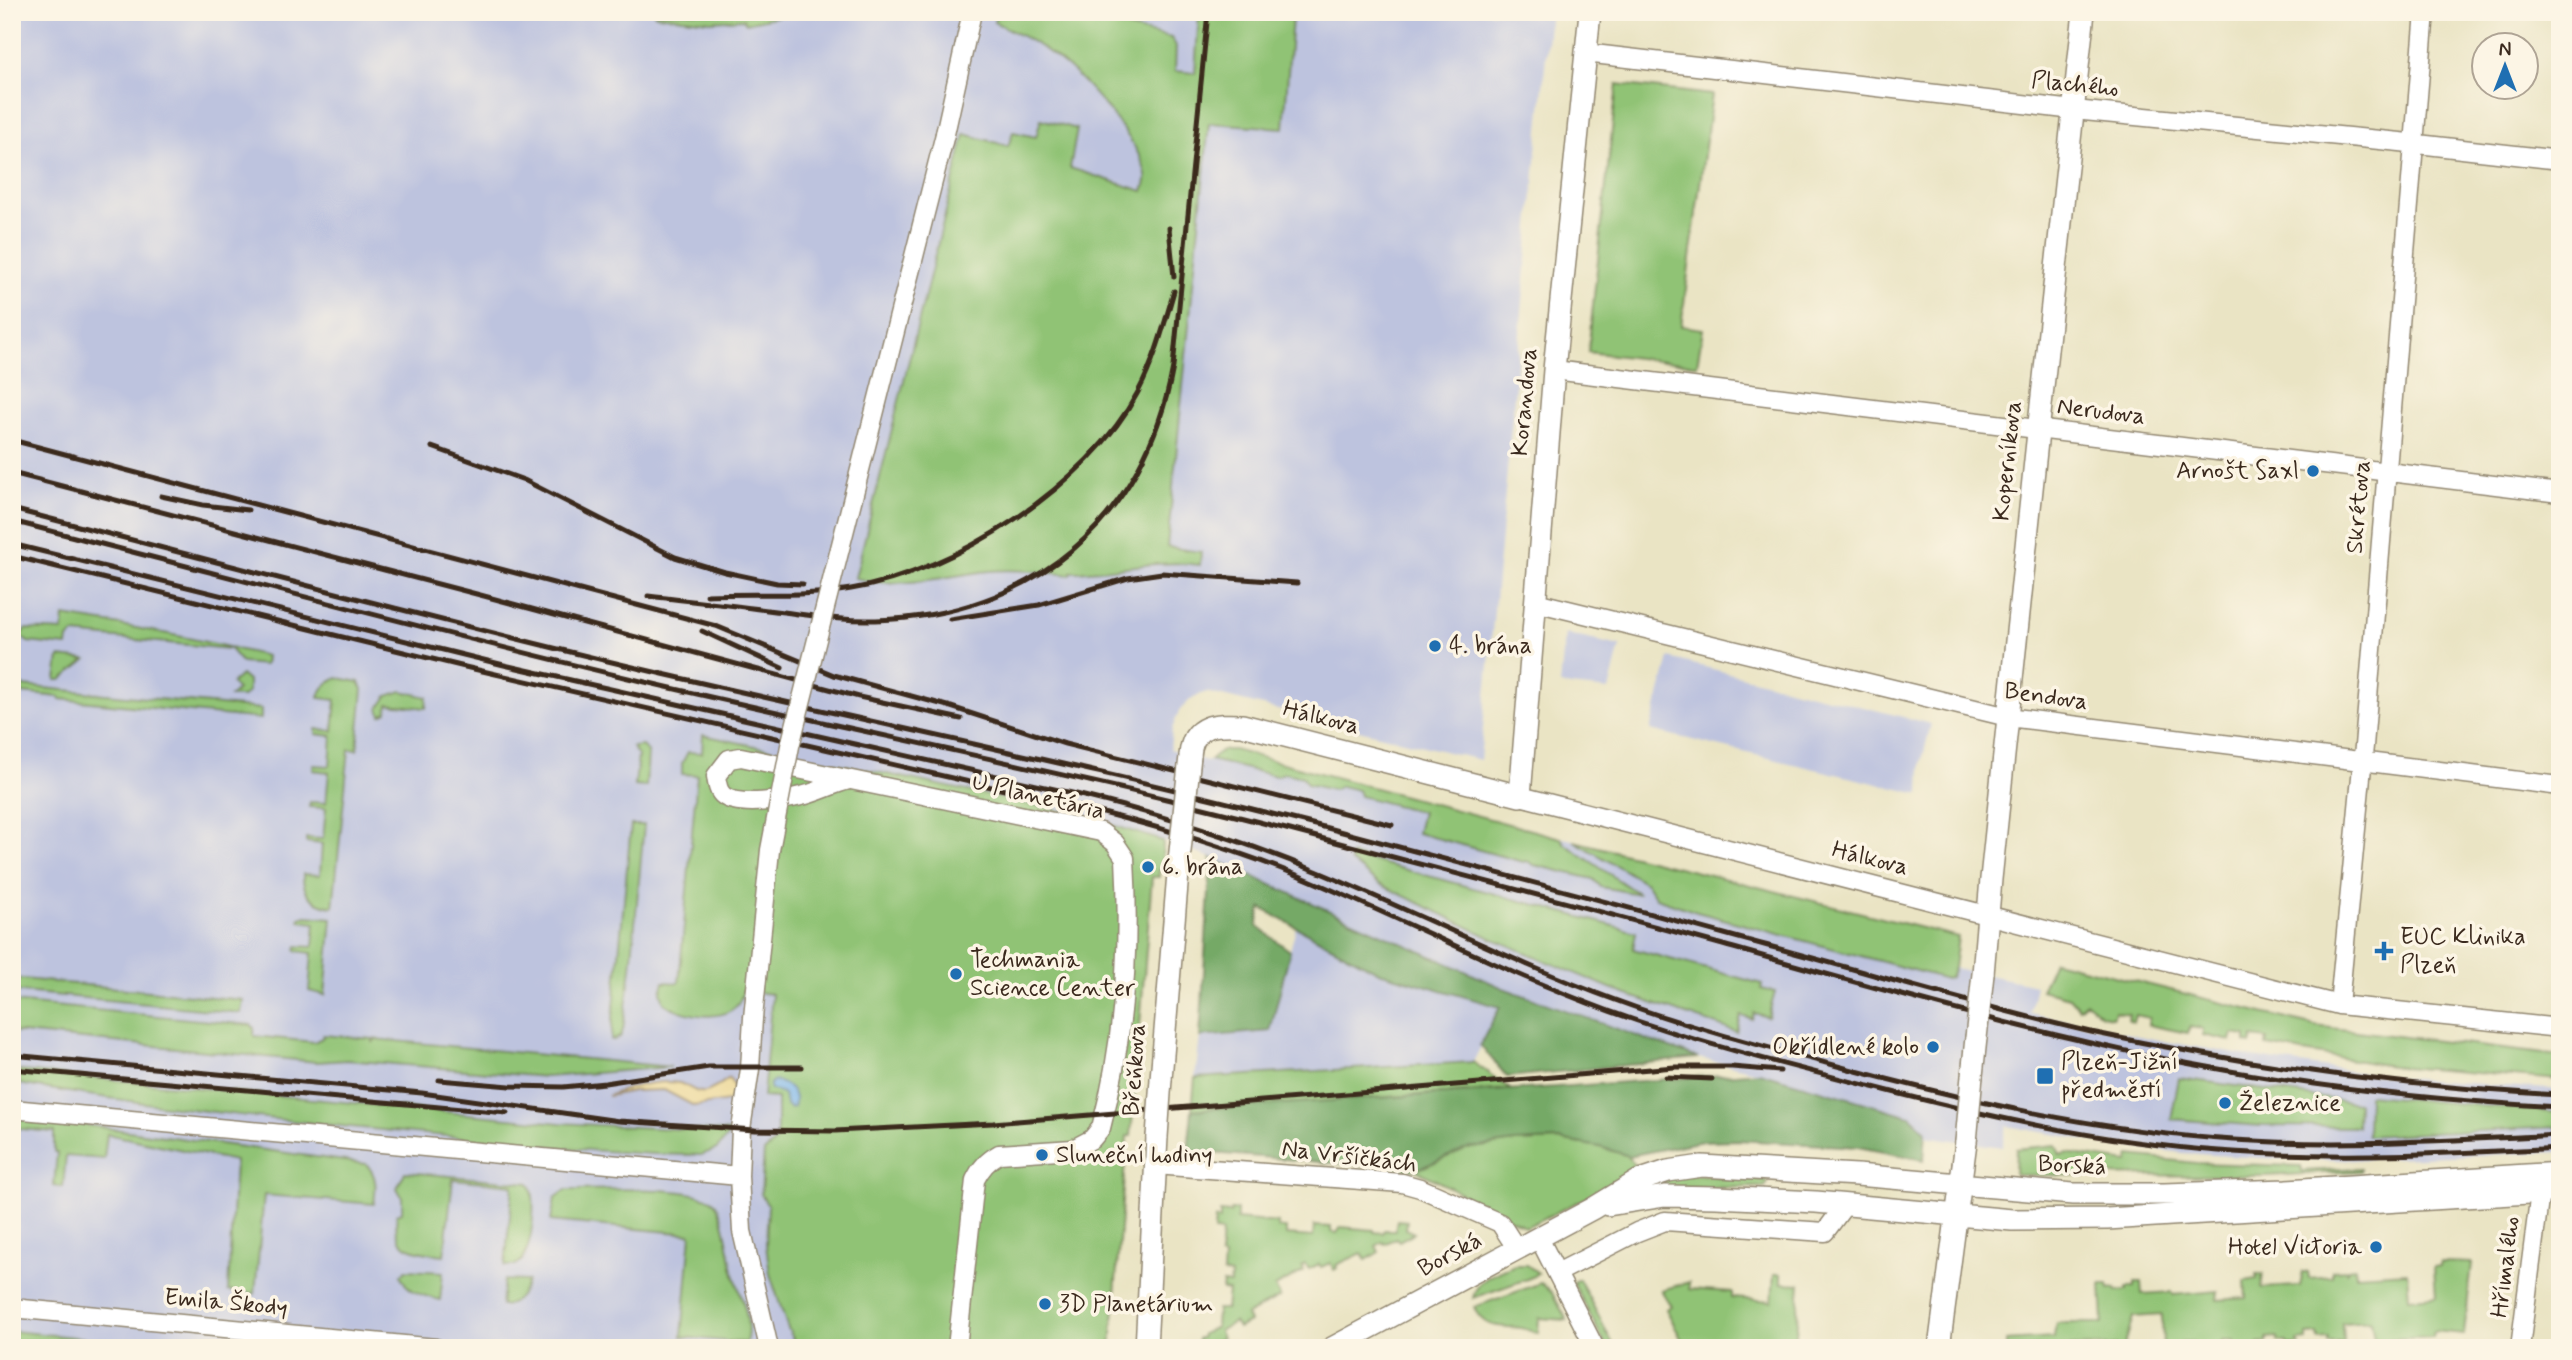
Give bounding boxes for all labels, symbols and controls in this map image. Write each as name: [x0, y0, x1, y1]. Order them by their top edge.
north arrow: [2470, 32, 2540, 102]
text: N: [2499, 38, 2511, 63]
street label: Plachého: [2030, 65, 2120, 105]
street label: Korandova: [1505, 346, 1545, 458]
street label: Nerudova: [2055, 391, 2147, 433]
street label: Koperníkova: [1986, 399, 2030, 523]
place label: Arnošt Saxl: [2176, 456, 2299, 487]
street label: Skrétova: [2339, 459, 2379, 555]
marker: Arnošt Saxl: [2305, 463, 2321, 479]
place label: 4. brána: [1449, 631, 1532, 662]
marker: 4. brána: [1427, 638, 1443, 654]
street label: Bendova: [2002, 676, 2090, 718]
street label: Hálkova: [1280, 694, 1362, 742]
street label: U Planetária: [969, 767, 1107, 827]
street label: Hálkova: [1829, 835, 1911, 883]
place label: 6. brána: [1162, 852, 1243, 883]
marker: 6. brána: [1140, 859, 1156, 875]
place label: EUC Klinika Plzeň: [2400, 922, 2526, 981]
marker: EUC Klinika Plzeň: [2374, 941, 2394, 961]
place label: Techmania Science Center: [970, 945, 1135, 1004]
marker: Techmania Science Center: [948, 966, 964, 982]
street label: Břeňkova: [1116, 1023, 1154, 1117]
place label: Okřídlené kolo: [1772, 1032, 1919, 1063]
marker: Okřídlené kolo: [1925, 1039, 1941, 1055]
place label: Plzeň-Jižní předměstí: [2061, 1047, 2178, 1106]
marker: Plzeň-Jižní předměstí: [2035, 1066, 2055, 1086]
place label: Železnice: [2239, 1088, 2341, 1119]
marker: Železnice: [2217, 1095, 2233, 1111]
street label: Na Vršíčkách: [1280, 1133, 1418, 1181]
place label: Sluneční hodiny: [1056, 1140, 1213, 1171]
marker: Sluneční hodiny: [1034, 1147, 1050, 1163]
street label: Borská: [2037, 1149, 2107, 1183]
street label: Hřímalého: [2484, 1215, 2528, 1319]
street label: Borská: [1413, 1225, 1487, 1285]
place label: Hotel Victoria: [2228, 1232, 2363, 1263]
marker: Hotel Victoria: [2368, 1239, 2384, 1255]
street label: Emila Škody: [163, 1282, 289, 1324]
place label: 3D Planetárium: [1059, 1289, 1213, 1320]
marker: 3D Planetárium: [1037, 1296, 1053, 1312]

